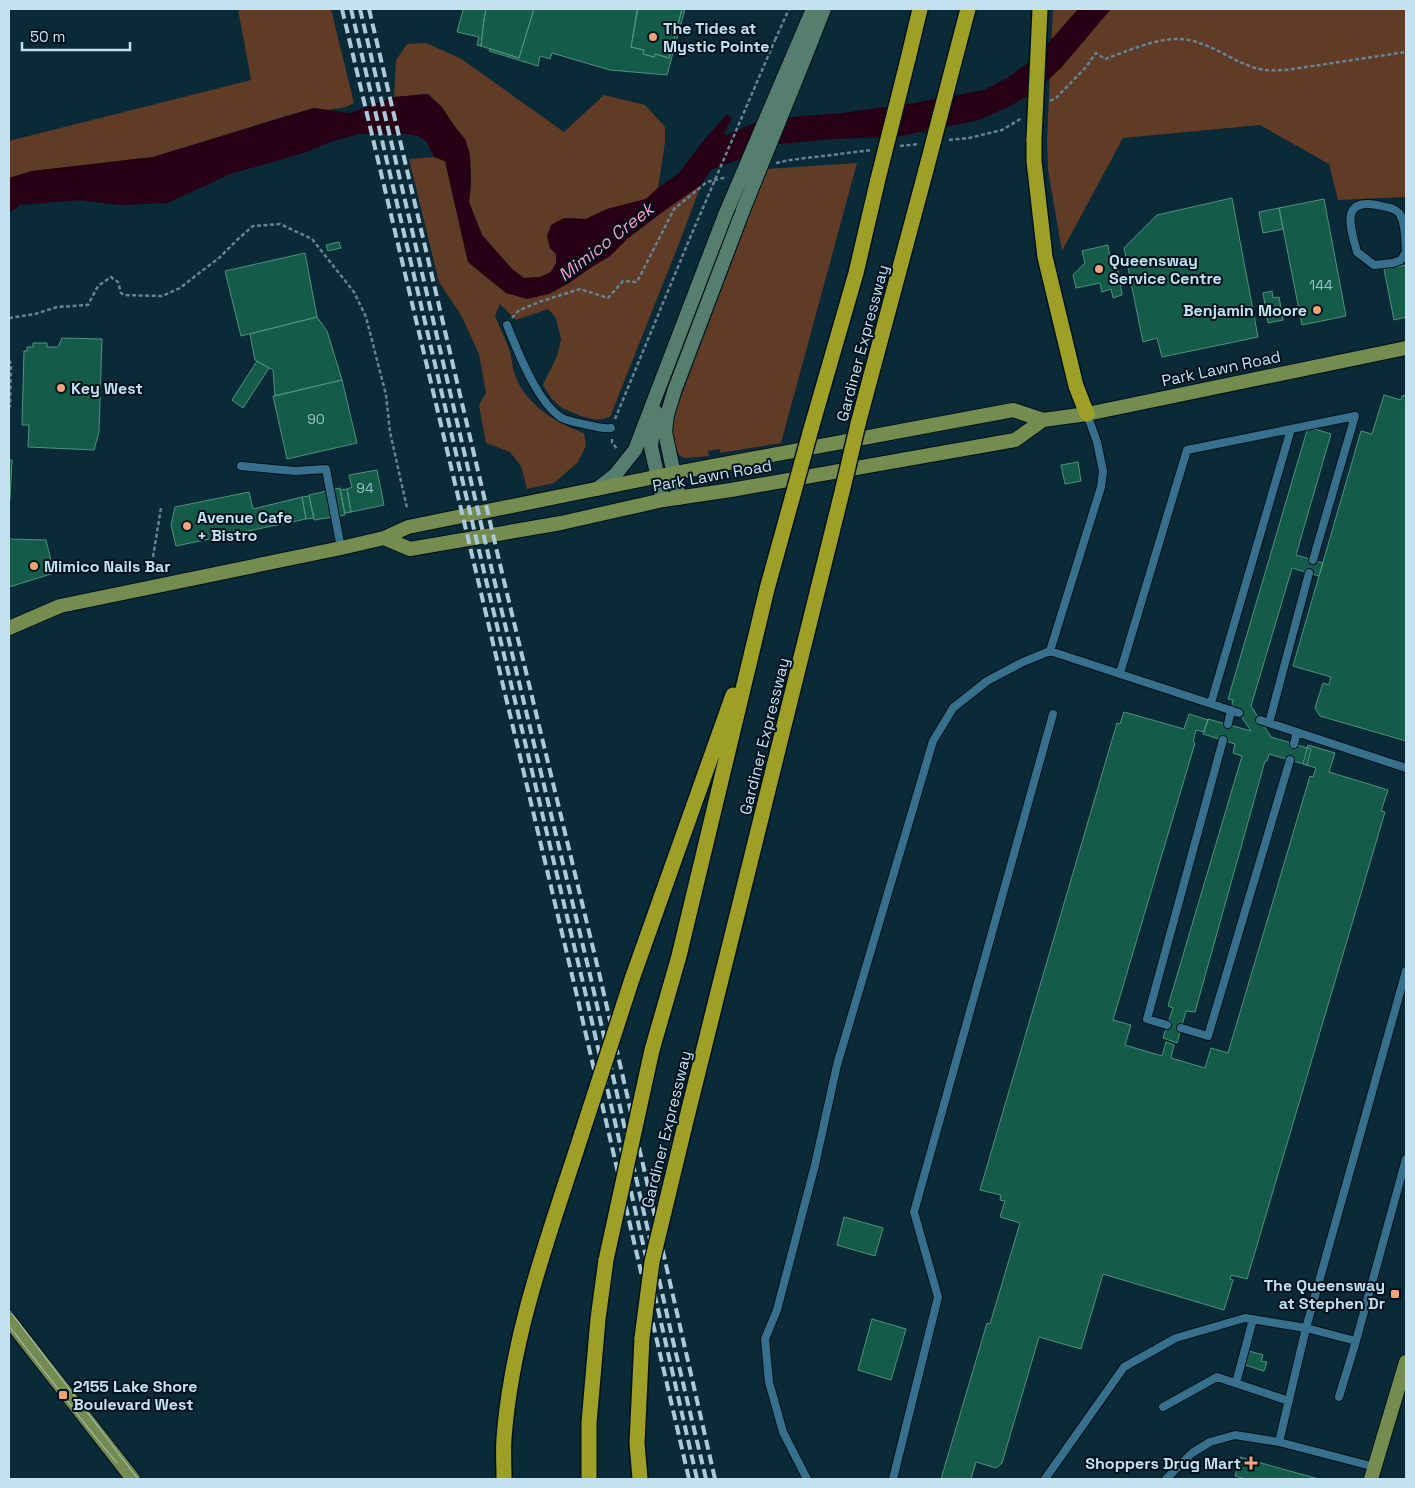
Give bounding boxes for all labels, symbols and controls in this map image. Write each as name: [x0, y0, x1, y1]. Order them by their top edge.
place label: The Tides at Mystic Pointe: [663, 18, 770, 57]
scale bar: [22, 20, 130, 52]
text: 50 m: [30, 27, 65, 46]
marker: The Tides at Mystic Pointe: [647, 31, 659, 43]
water label: Mimico Creek: [553, 196, 660, 286]
place label: Queensway Service Centre: [1109, 250, 1222, 289]
street label: Gardiner Expressway: [831, 262, 894, 424]
marker: Queensway Service Centre: [1093, 263, 1105, 275]
house number: 144: [1309, 276, 1333, 294]
place label: Benjamin Moore: [1183, 300, 1307, 321]
marker: Benjamin Moore: [1311, 304, 1323, 316]
street label: Park Lawn Road: [1160, 346, 1283, 391]
place label: Key West: [71, 378, 143, 399]
marker: Key West: [55, 382, 67, 394]
house number: 90: [307, 410, 325, 428]
street label: Park Lawn Road: [651, 455, 774, 496]
house number: 94: [356, 479, 374, 497]
place label: Avenue Cafe + Bistro: [197, 507, 293, 546]
marker: Avenue Cafe + Bistro: [181, 520, 193, 532]
place label: Mimico Nails Bar: [44, 556, 171, 577]
marker: Mimico Nails Bar: [28, 560, 40, 572]
street label: Gardiner Expressway: [735, 655, 794, 817]
street label: Gardiner Expressway: [637, 1048, 696, 1210]
place label: The Queensway at Stephen Dr: [1264, 1275, 1385, 1314]
marker: The Queensway at Stephen Dr: [1389, 1288, 1401, 1300]
place label: 2155 Lake Shore Boulevard West: [73, 1376, 197, 1415]
marker: 2155 Lake Shore Boulevard West: [57, 1389, 69, 1401]
place label: Shoppers Drug Mart: [1085, 1453, 1241, 1474]
marker: Shoppers Drug Mart: [1245, 1457, 1257, 1469]

